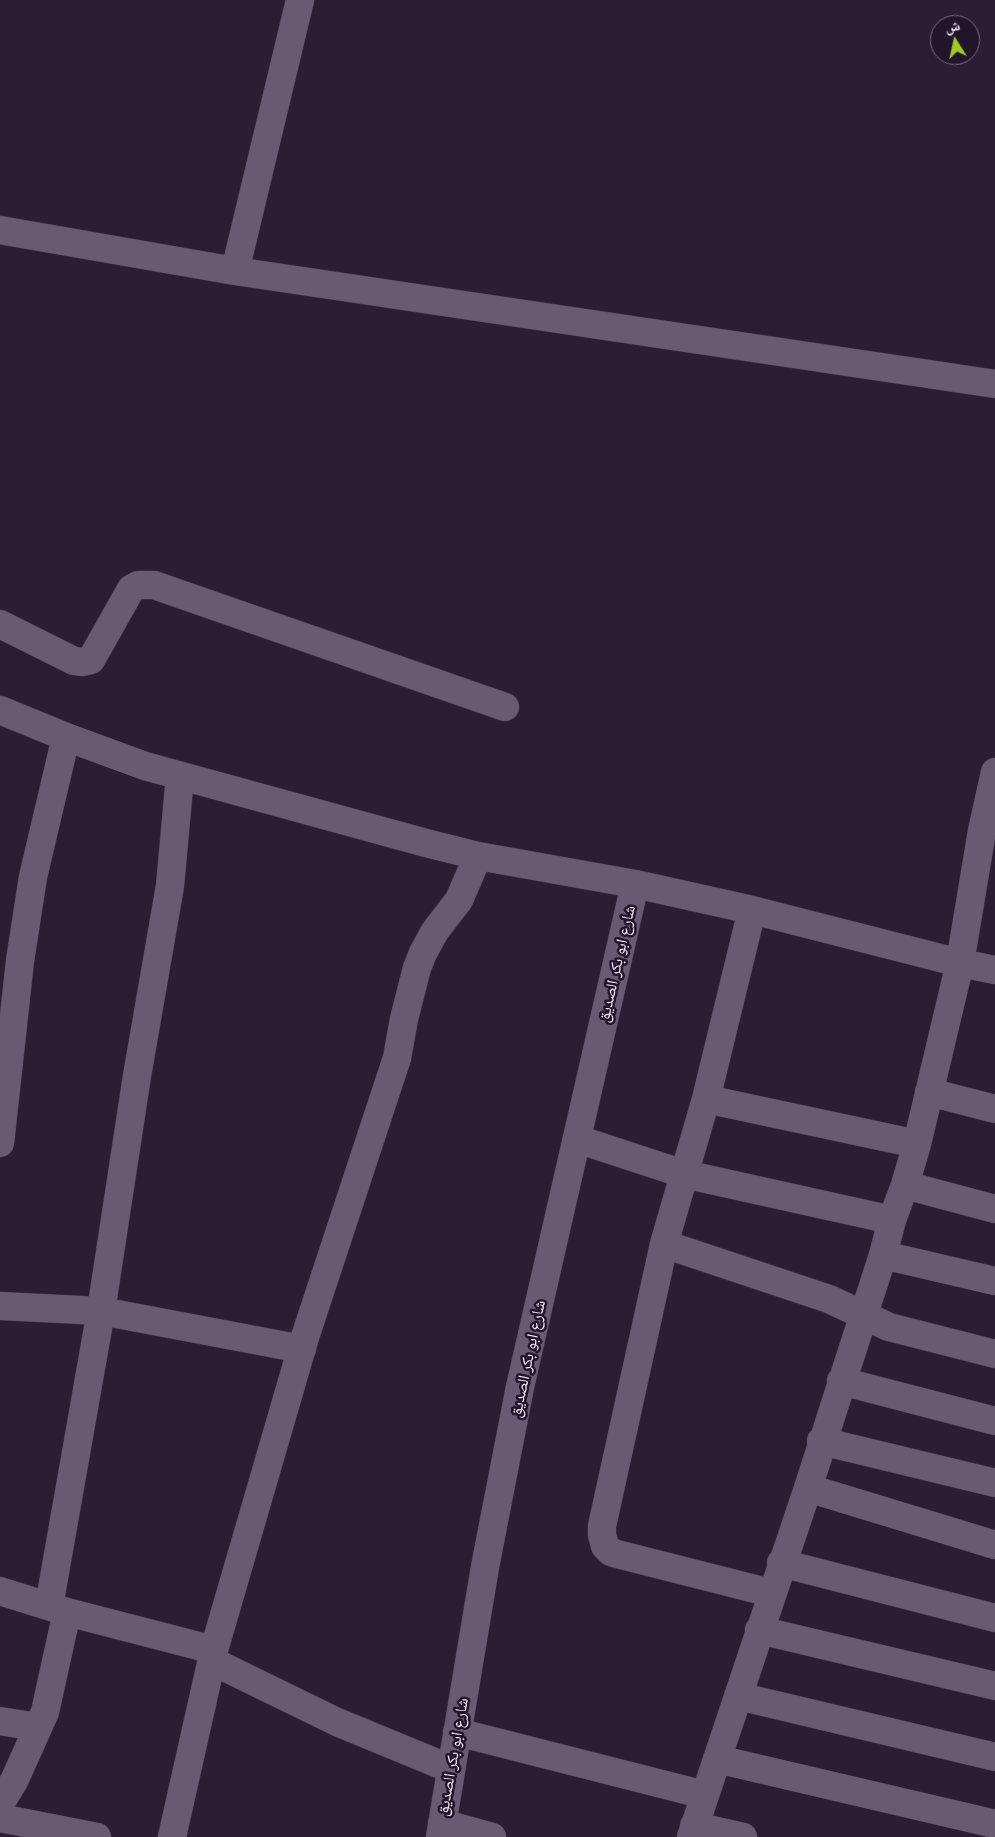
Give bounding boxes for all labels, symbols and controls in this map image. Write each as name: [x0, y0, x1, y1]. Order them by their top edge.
north arrow: [930, 15, 980, 65]
text: ش: [944, 17, 961, 35]
street label: شارع ابو بكر الصديق: [594, 904, 640, 1024]
street label: شارع ابو بكر الصديق: [506, 1299, 550, 1419]
street label: شارع ابو بكر الصديق: [433, 1696, 473, 1818]

